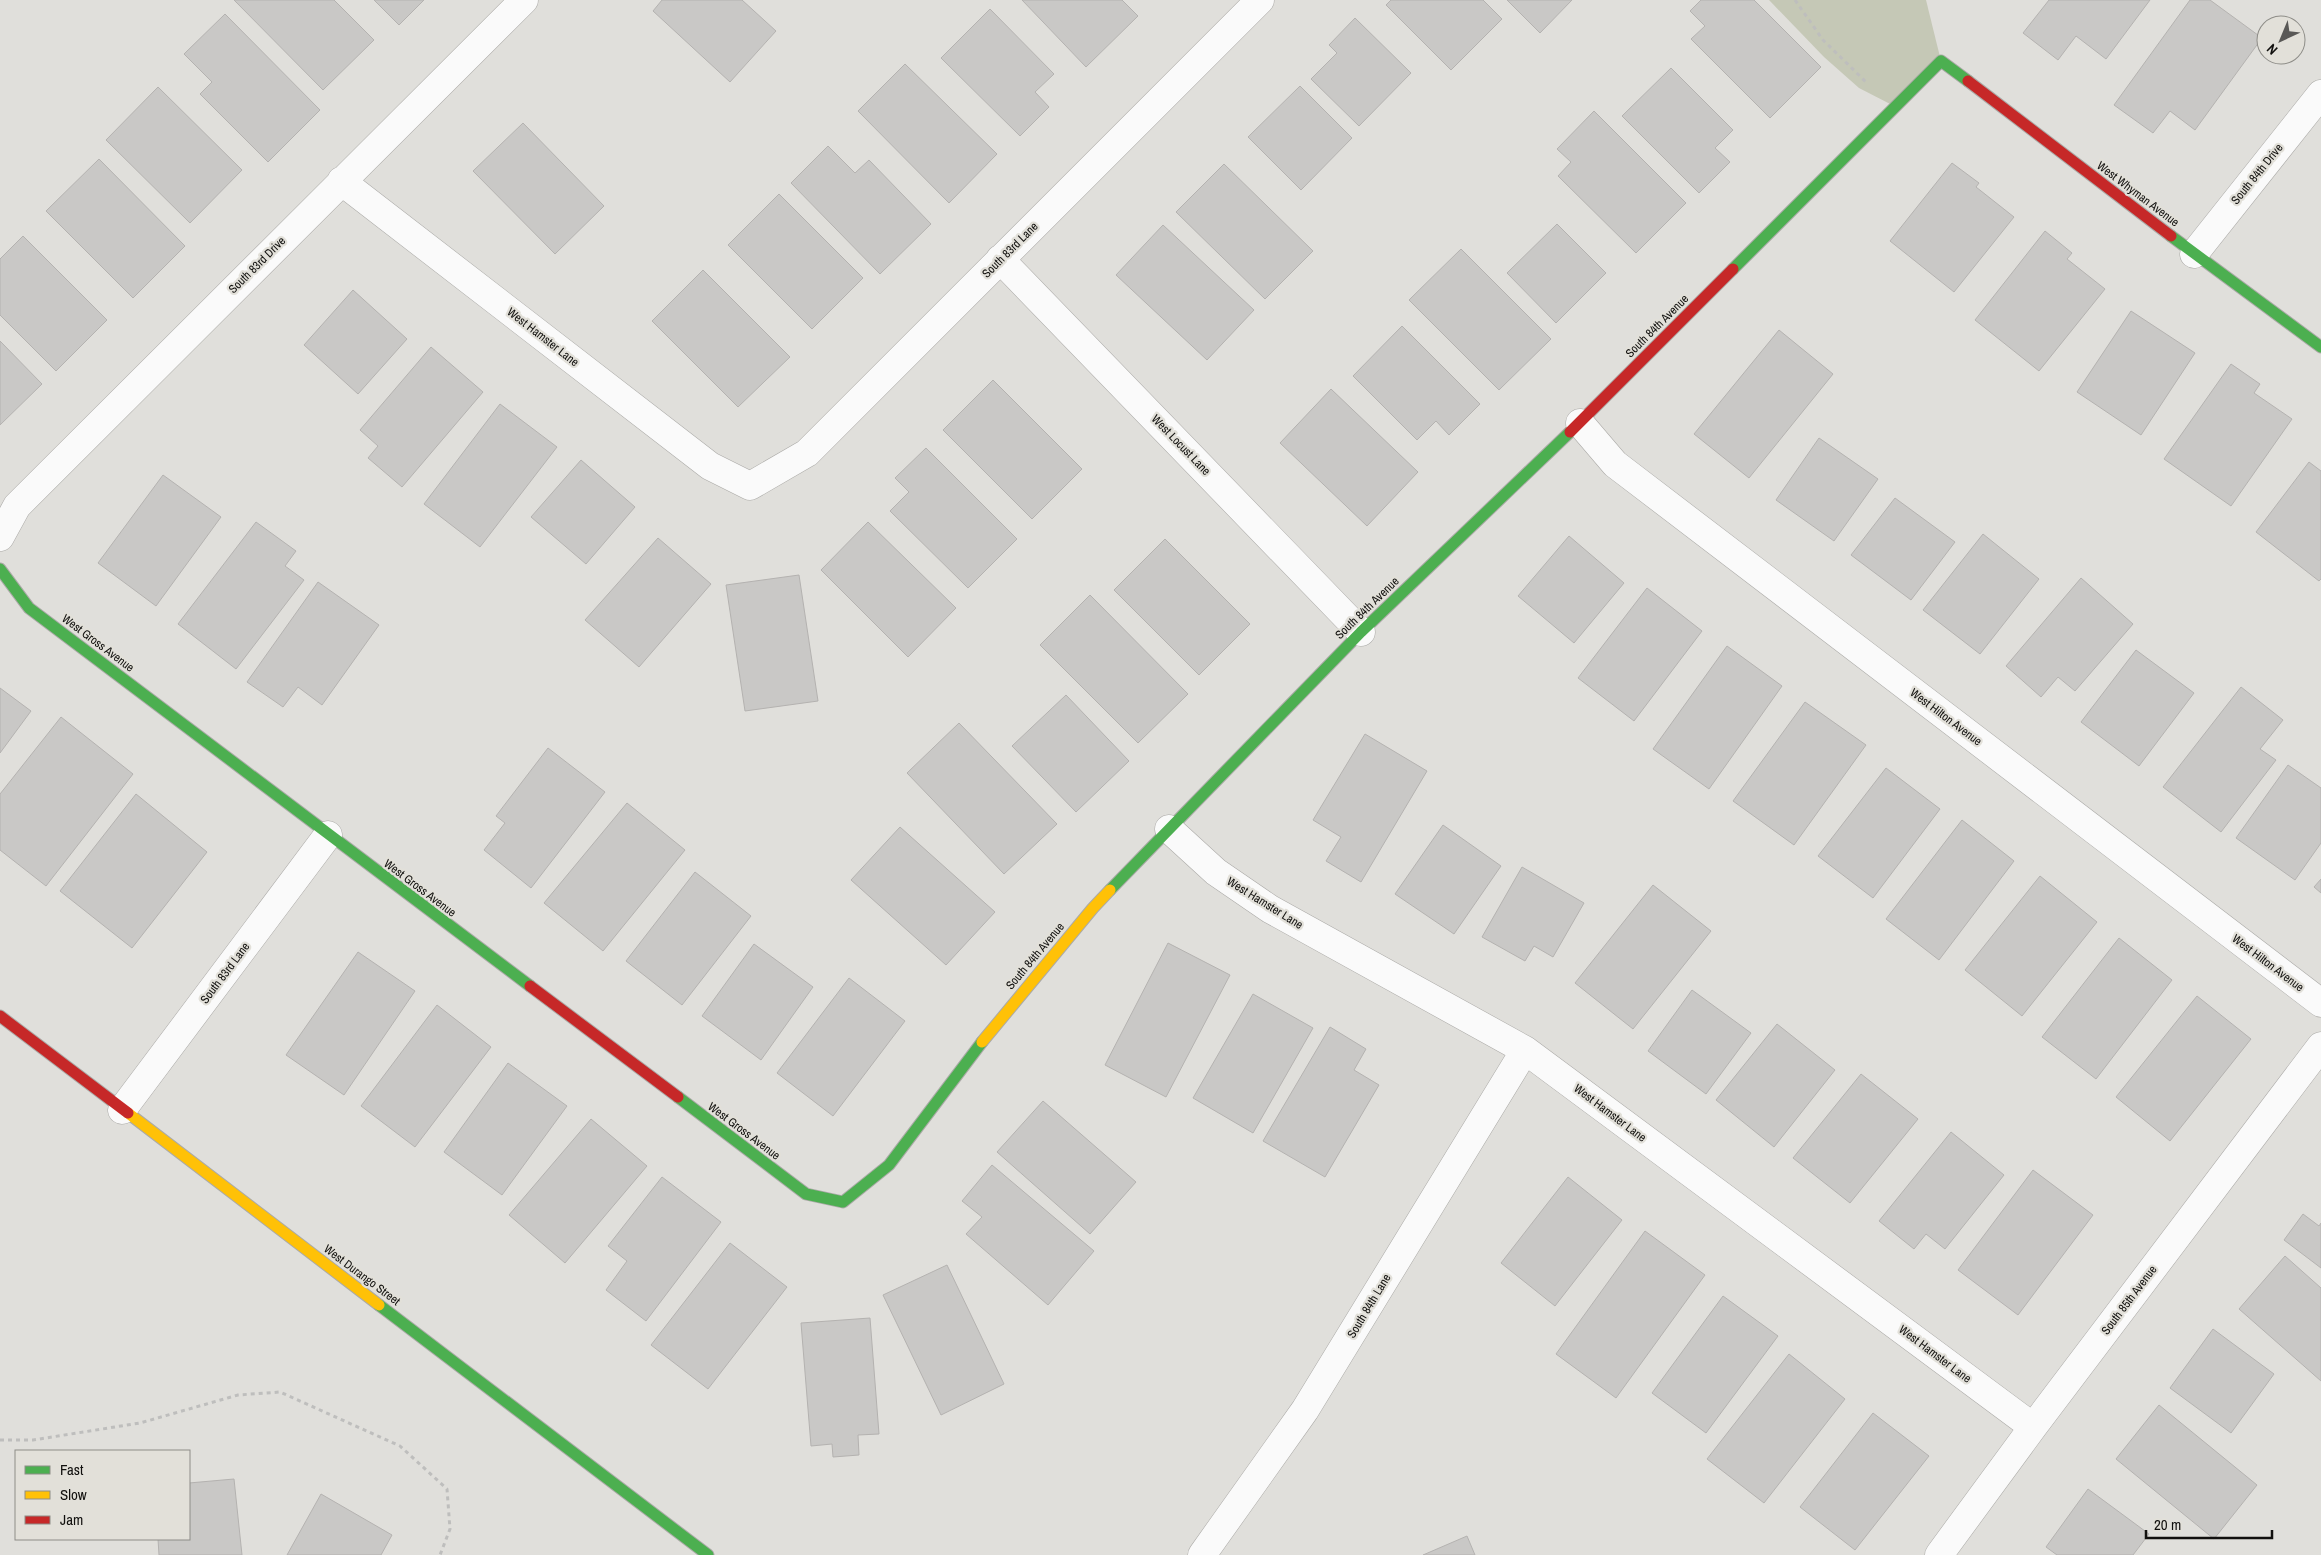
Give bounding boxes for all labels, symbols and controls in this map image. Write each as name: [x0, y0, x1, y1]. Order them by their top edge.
north arrow: [2256, 15, 2306, 65]
text: N: [2263, 40, 2281, 59]
street label: South 84th Drive: [2228, 140, 2286, 208]
street label: West Whyman Avenue: [2094, 158, 2182, 230]
street label: South 83rd Lane: [979, 219, 1041, 281]
street label: South 83rd Drive: [225, 233, 289, 297]
street label: South 84th Avenue: [1622, 291, 1692, 361]
street label: West Hamster Lane: [504, 304, 582, 370]
street label: West Locust Lane: [1148, 411, 1214, 479]
street label: South 84th Avenue: [1332, 573, 1402, 643]
street label: West Gross Avenue: [59, 611, 137, 675]
street label: West Hilton Avenue: [1907, 685, 1985, 749]
street label: West Gross Avenue: [381, 856, 459, 920]
street label: West Hamster Lane: [1224, 873, 1306, 933]
street label: South 84th Avenue: [1002, 919, 1068, 993]
street label: West Hilton Avenue: [2229, 931, 2307, 995]
street label: South 83rd Lane: [197, 939, 253, 1007]
street label: West Hamster Lane: [1571, 1080, 1649, 1146]
street label: West Gross Avenue: [705, 1099, 783, 1163]
street label: West Durango Street: [321, 1241, 404, 1309]
street label: South 85th Avenue: [2098, 1262, 2160, 1338]
street label: South 84th Lane: [1344, 1271, 1394, 1341]
street label: West Hamster Lane: [1896, 1321, 1974, 1387]
legend: [15, 1450, 190, 1540]
text: Fast: [60, 1459, 84, 1480]
text: Slow: [60, 1484, 87, 1505]
scale bar: [2146, 1508, 2272, 1540]
text: Jam: [60, 1509, 83, 1530]
text: 20 m: [2154, 1514, 2181, 1535]

